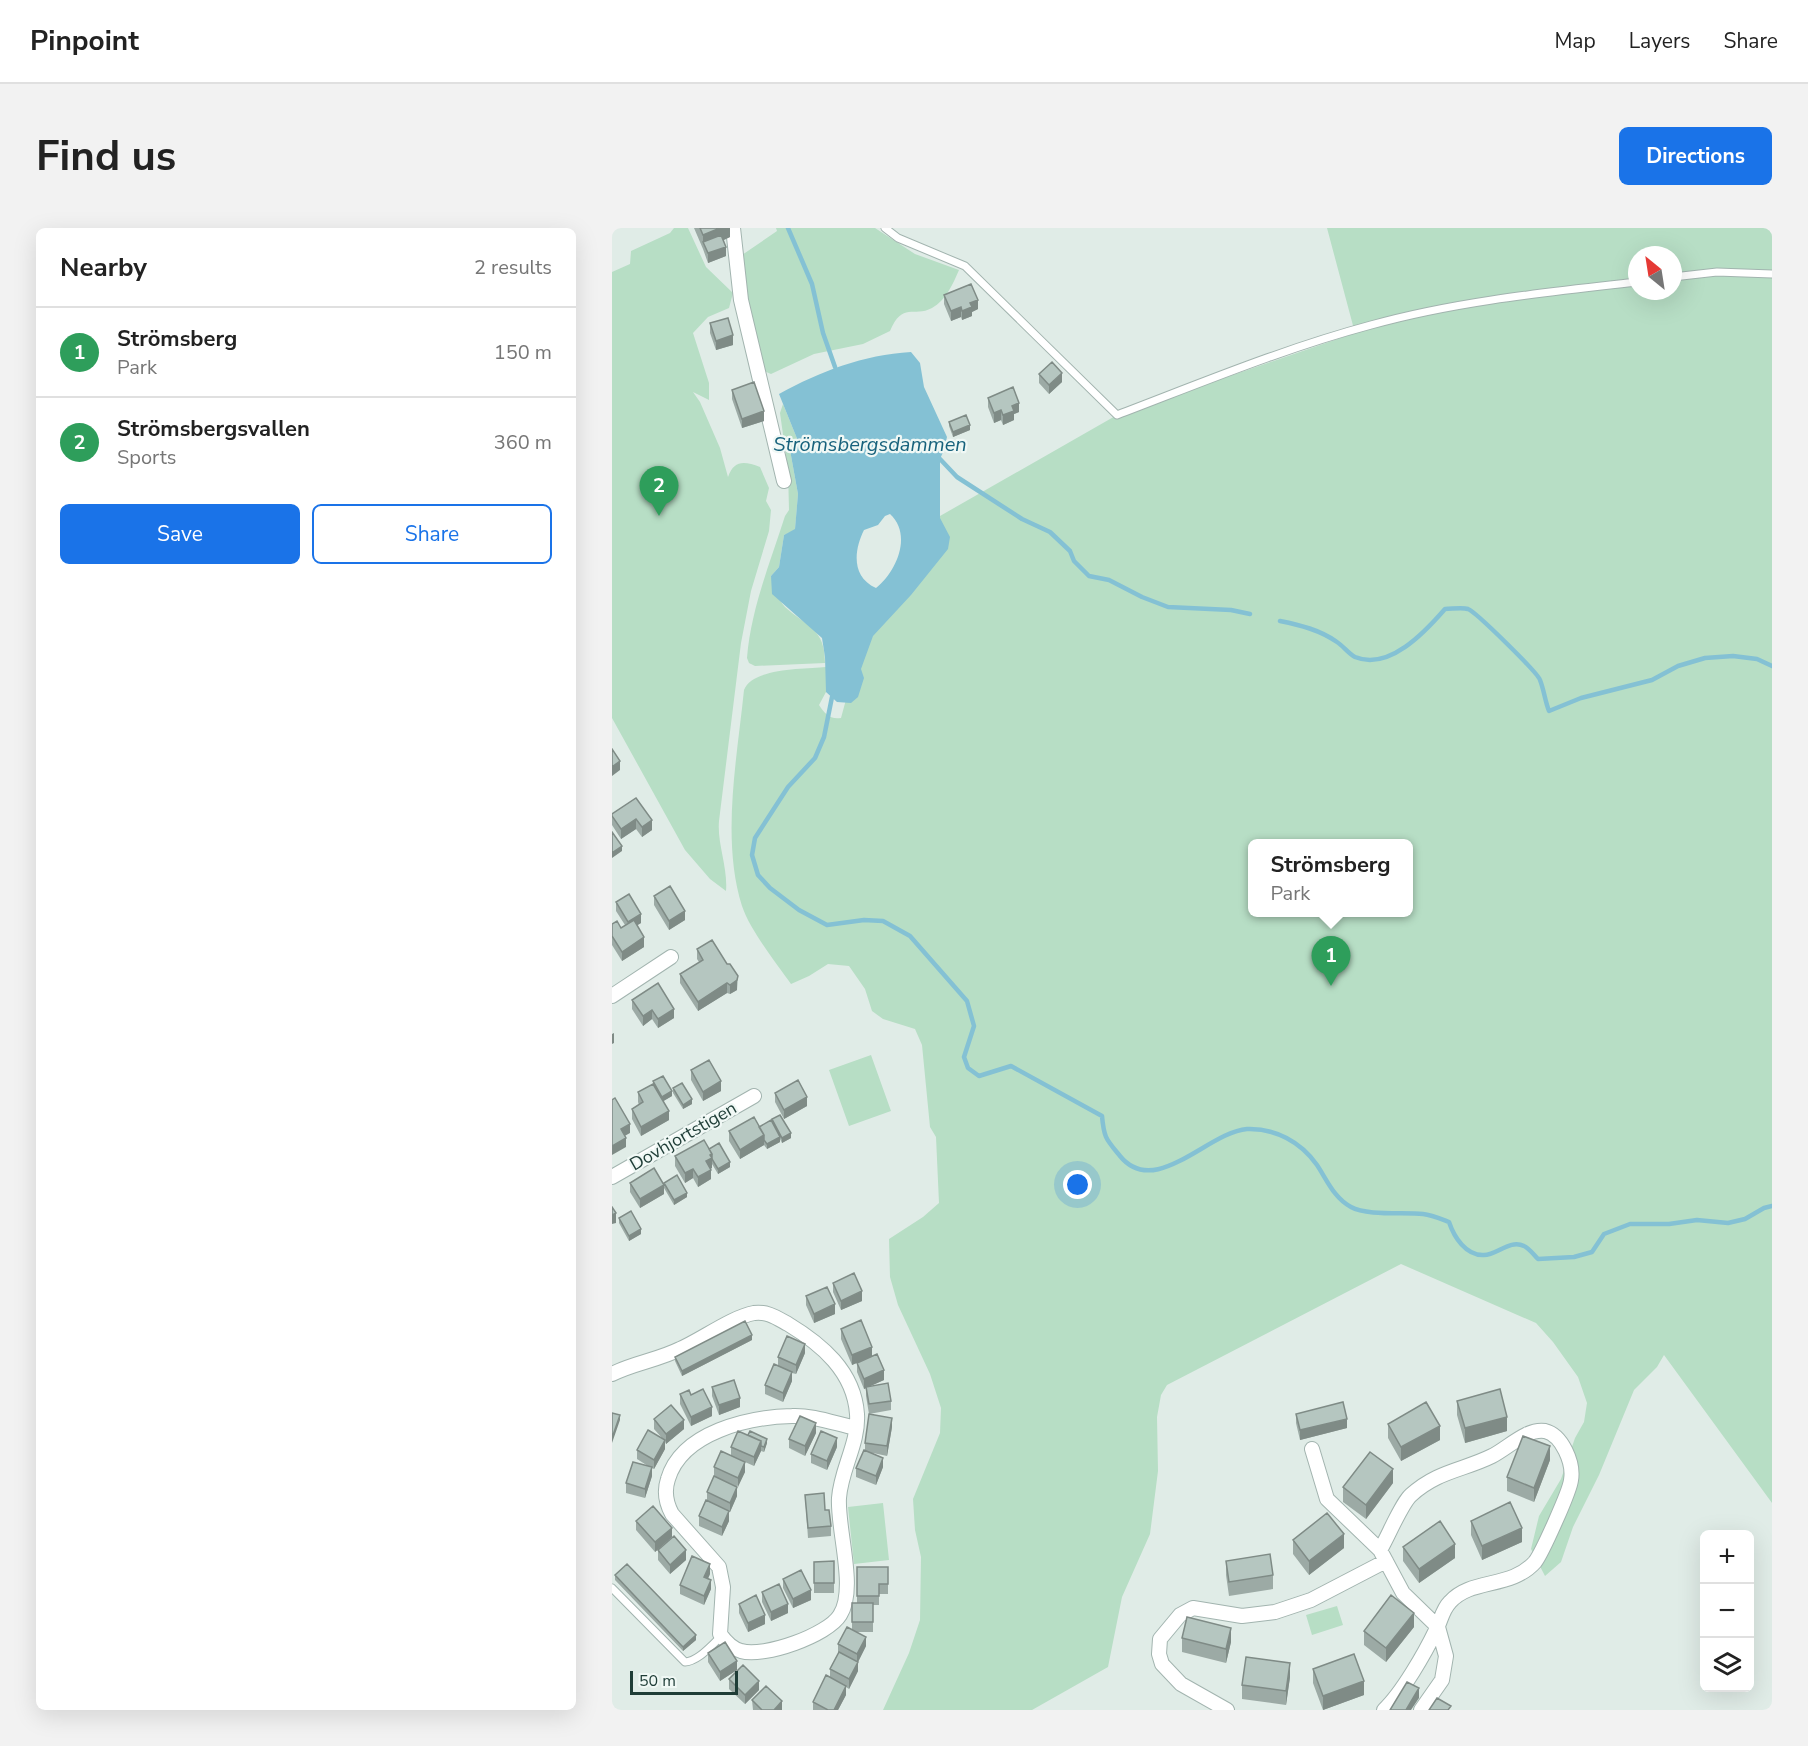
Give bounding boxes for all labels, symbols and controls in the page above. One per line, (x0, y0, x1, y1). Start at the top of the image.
text: Pinpoint (30, 22, 139, 60)
text: Map (1554, 27, 1596, 55)
text: Layers (1629, 27, 1690, 55)
text: Share (1723, 27, 1778, 55)
button: Directions (1619, 127, 1772, 185)
text: Find us (36, 128, 176, 185)
north arrow (1628, 246, 1682, 300)
text: Nearby (60, 250, 147, 285)
text: 2 results (474, 254, 552, 281)
text: Strömsberg (117, 324, 237, 354)
text: 1 (74, 339, 86, 366)
text: 150 m (494, 339, 552, 366)
text: Park (117, 354, 157, 381)
text: Strömsbergsvallen (117, 414, 310, 444)
text: 2 (74, 429, 86, 456)
text: 360 m (494, 429, 552, 456)
water label: Strömsbergsdammen (773, 431, 967, 458)
text: Sports (117, 444, 176, 471)
pin: 2 (640, 466, 678, 516)
button: Save (60, 504, 300, 564)
button: Share (312, 504, 552, 564)
popup (1248, 839, 1413, 917)
text: Strömsberg (1270, 850, 1391, 880)
text: Park (1270, 880, 1310, 907)
pin: 1 (1312, 936, 1350, 986)
street label: Dovhjortstigen (625, 1096, 741, 1176)
your location (1063, 1170, 1092, 1199)
map controls (1700, 1530, 1754, 1692)
button: + (1700, 1530, 1754, 1584)
button: − (1700, 1584, 1754, 1638)
button: layers (1700, 1638, 1754, 1692)
scale bar (630, 1668, 738, 1696)
text: 50 m (639, 1670, 676, 1692)

